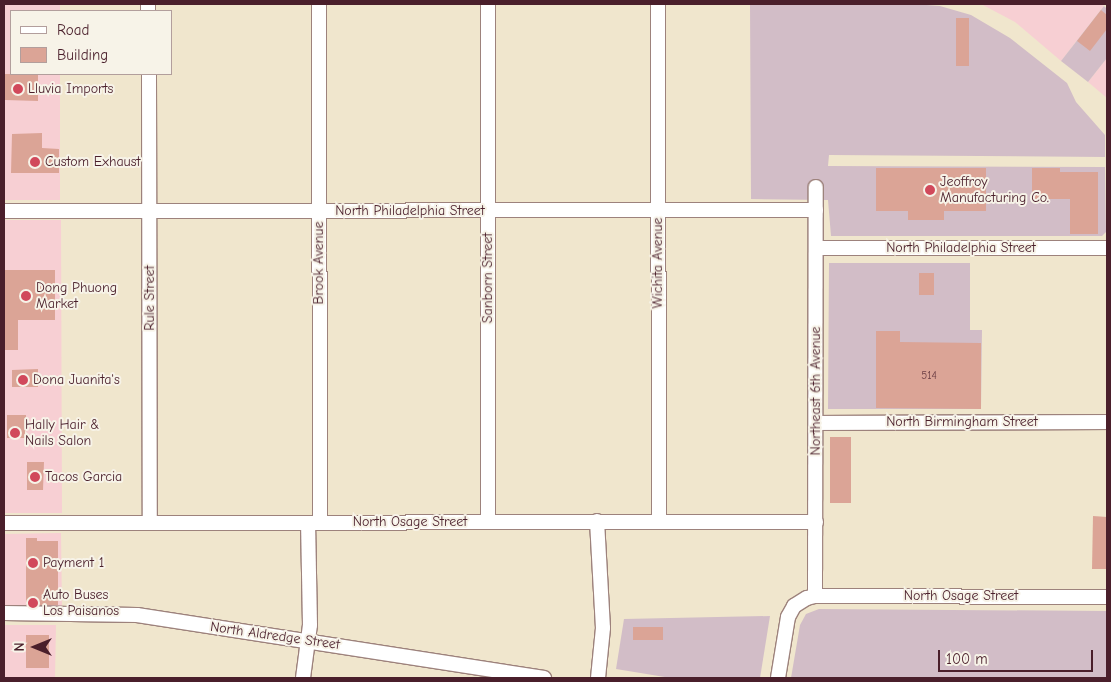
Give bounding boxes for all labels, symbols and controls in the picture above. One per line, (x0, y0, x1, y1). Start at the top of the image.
legend (10, 10, 172, 75)
text: Road (57, 21, 89, 39)
text: Building (57, 46, 108, 64)
place label: Lluvia Imports (28, 81, 113, 97)
marker: Lluvia Imports (12, 83, 24, 95)
place label: Custom Exhaust (45, 154, 141, 170)
marker: Custom Exhaust (29, 156, 41, 168)
place label: Jeoffroy Manufacturing Co. (940, 174, 1049, 206)
marker: Jeoffroy Manufacturing Co. (924, 184, 936, 196)
street label: North Philadelphia Street (335, 203, 485, 219)
street label: Wichita Avenue (650, 218, 666, 308)
street label: Brook Avenue (311, 222, 327, 304)
street label: Sanborn Street (480, 233, 496, 323)
street label: North Philadelphia Street (886, 240, 1036, 256)
street label: Rule Street (142, 265, 158, 331)
place label: Dong Phuong Market (36, 280, 117, 312)
marker: Dong Phuong Market (20, 290, 32, 302)
street label: Northeast 6th Avenue (808, 327, 824, 455)
house number: 514 (921, 369, 937, 383)
place label: Dona Juanita's (33, 372, 120, 388)
marker: Dona Juanita's (17, 374, 29, 386)
street label: North Birmingham Street (886, 414, 1038, 430)
place label: Hally Hair & Nails Salon (25, 417, 99, 450)
marker: Hally Hair & Nails Salon (9, 427, 21, 439)
place label: Tacos Garcia (45, 469, 122, 485)
marker: Tacos Garcia (29, 471, 41, 483)
street label: North Osage Street (353, 514, 467, 530)
place label: Payment 1 (43, 555, 104, 571)
marker: Payment 1 (27, 557, 39, 569)
place label: Auto Buses Los Paisanos (43, 587, 119, 620)
street label: North Osage Street (904, 588, 1018, 604)
marker: Auto Buses Los Paisanos (27, 597, 39, 609)
street label: North Aldredge Street (209, 619, 341, 653)
north arrow (10, 622, 60, 672)
scale bar (941, 640, 1096, 672)
text: N (11, 642, 28, 652)
text: 100 m (946, 650, 988, 668)

